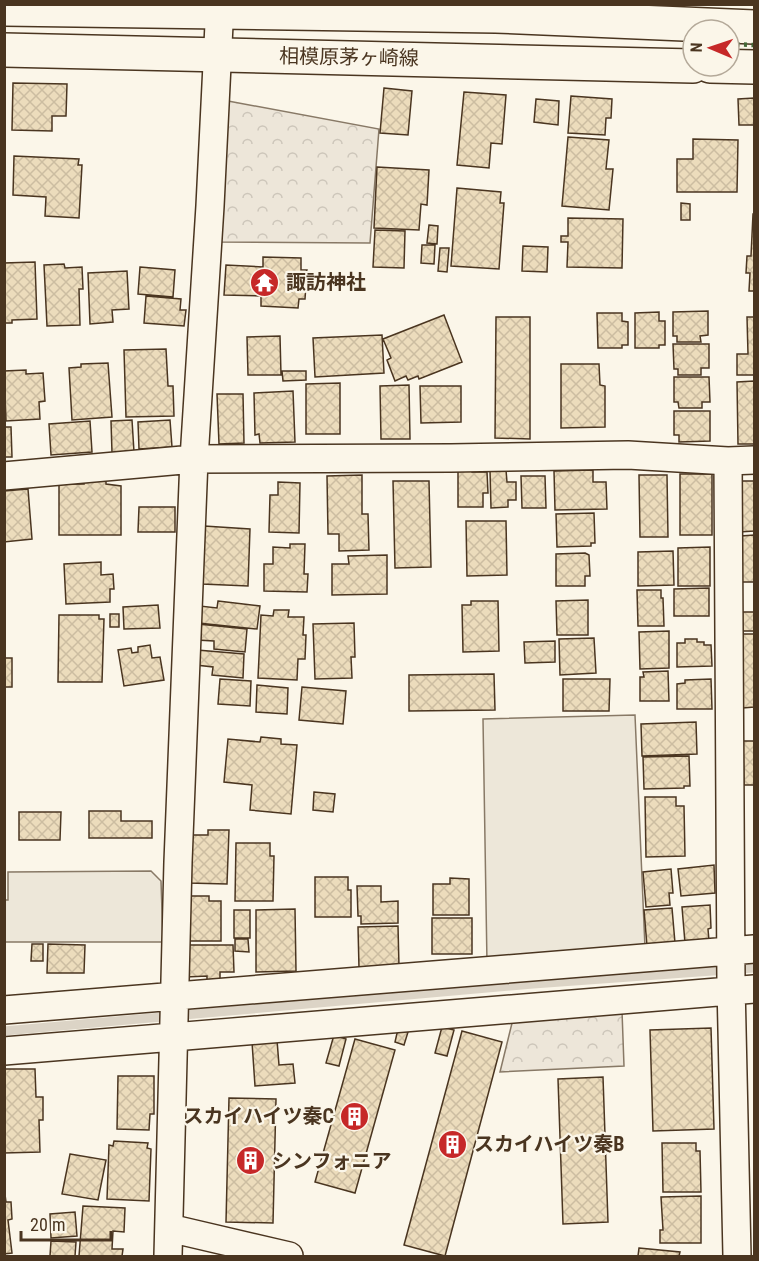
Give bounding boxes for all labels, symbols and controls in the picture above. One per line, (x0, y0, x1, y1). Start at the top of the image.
north arrow (681, 18, 741, 78)
text: N (687, 42, 706, 53)
street label: 相模原茅ヶ崎線 (279, 44, 419, 70)
temple icon: 諏訪神社 (249, 266, 281, 298)
place label: 諏訪神社 (286, 270, 366, 294)
building icon: スカイハイツ秦C (339, 1100, 371, 1132)
place label: スカイハイツ秦C (183, 1104, 334, 1128)
building icon: スカイハイツ秦B (437, 1128, 469, 1160)
place label: スカイハイツ秦B (474, 1132, 624, 1156)
building icon: シンフォニア (235, 1145, 267, 1177)
place label: シンフォニア (272, 1149, 391, 1173)
scale bar (21, 1204, 111, 1242)
text: 20 m (30, 1214, 65, 1235)

